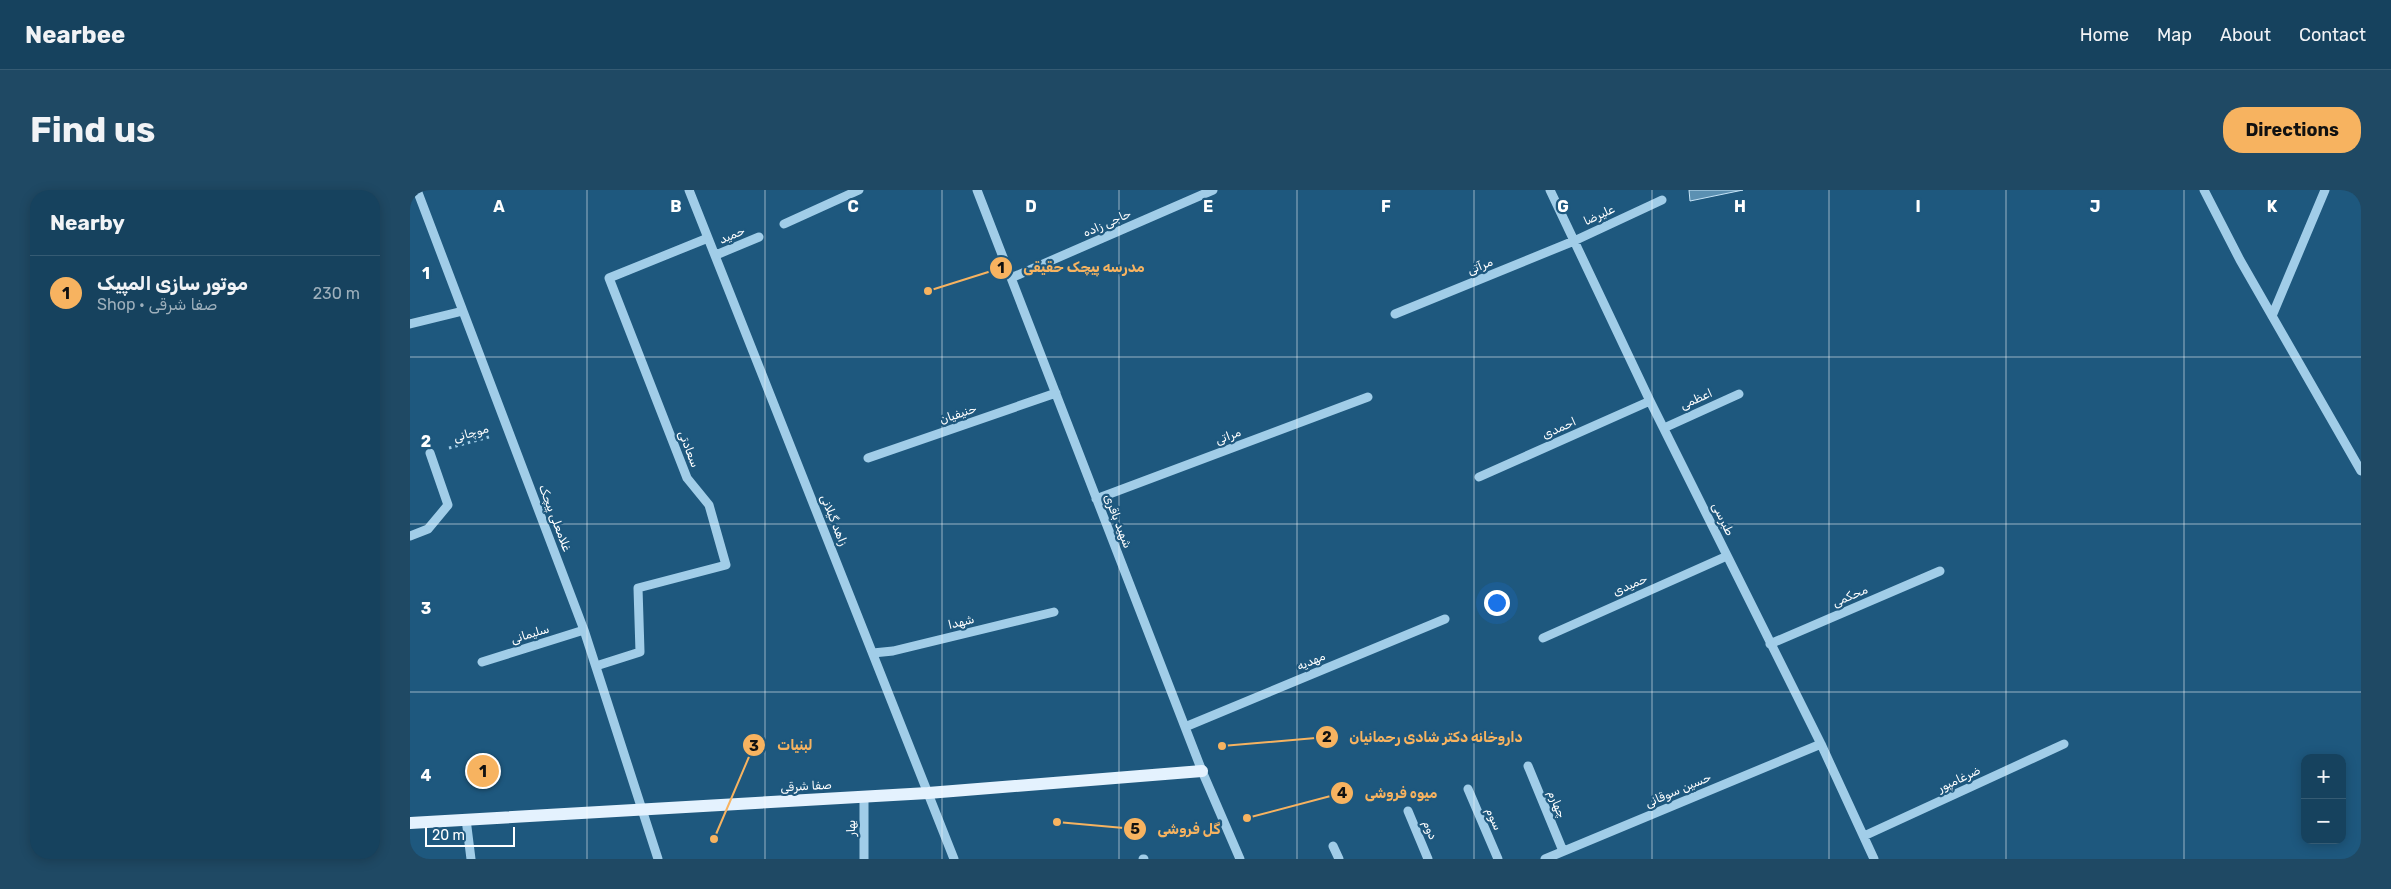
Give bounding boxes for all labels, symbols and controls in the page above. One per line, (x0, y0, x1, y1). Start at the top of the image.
text: Nearbee (25, 21, 125, 49)
text: Home (2080, 24, 2129, 46)
text: Map (2157, 24, 2192, 46)
text: About (2220, 24, 2271, 46)
text: Contact (2299, 24, 2366, 46)
button: Directions (2223, 107, 2361, 153)
text: Find us (30, 109, 155, 151)
text: A (493, 197, 505, 216)
text: B (670, 197, 682, 216)
text: C (847, 197, 859, 216)
text: D (1025, 197, 1037, 216)
text: E (1203, 197, 1213, 216)
text: F (1381, 197, 1391, 216)
text: G (1557, 197, 1569, 216)
text: H (1734, 197, 1746, 216)
text: I (1915, 197, 1921, 216)
text: J (2090, 197, 2100, 216)
text: K (2267, 197, 2278, 216)
street label: علیرضا (1581, 202, 1618, 229)
street label: حاجی زاده (1081, 206, 1134, 241)
text: Nearby (50, 210, 125, 235)
street label: حمید (717, 223, 747, 247)
callout: مدرسه پیچک حقیقی (989, 253, 1155, 282)
street label: مرآتی (1465, 254, 1495, 278)
text: 1 (997, 259, 1005, 277)
text: مدرسه پیچک حقیقی (1023, 259, 1145, 277)
text: 1 (422, 264, 430, 283)
text: موتور سازی المپیک (97, 272, 248, 295)
text: 1 (62, 284, 70, 303)
text: 230 m (313, 284, 360, 303)
text: Shop · صفا شرقی (97, 295, 217, 314)
street label: اعظمی (1678, 386, 1715, 413)
street label: حنیفیان (938, 401, 978, 427)
street label: احمدی (1540, 414, 1578, 442)
street label: موچانی (452, 421, 491, 446)
street label: مراتی (1213, 425, 1243, 448)
street label: سعادتی (675, 429, 702, 470)
text: 2 (421, 432, 431, 451)
street label: غلامعلی پیچک (535, 483, 574, 554)
street label: زاهد گیلانی (816, 492, 851, 548)
street label: شهید باقری (1100, 492, 1135, 550)
street label: طبرسی (1708, 500, 1737, 538)
street label: حمیدی (1611, 571, 1649, 599)
street label: محکمی (1830, 582, 1870, 611)
your location (1484, 590, 1510, 616)
text: 3 (421, 599, 431, 618)
street label: شهدا (946, 612, 976, 632)
street label: سلیمانی (509, 622, 551, 647)
street label: مهدیه (1295, 649, 1327, 673)
callout: داروخانه دکتر شادی رحمانیان (1314, 722, 1533, 751)
text: 2 (1322, 728, 1332, 746)
text: داروخانه دکتر شادی رحمانیان (1349, 729, 1523, 746)
callout: لبنیات (742, 731, 822, 760)
text: 3 (749, 737, 759, 755)
text: لبنیات (777, 737, 813, 754)
pin: 1 (467, 752, 499, 790)
map controls (2301, 754, 2346, 844)
button: + (2301, 754, 2346, 799)
street label: ضرغامپور (1935, 763, 1983, 796)
text: 4 (421, 766, 432, 785)
street label: حسین سوقانی (1643, 770, 1713, 811)
street label: صفا شرقی (780, 778, 832, 795)
callout: میوه فروشی (1330, 778, 1448, 807)
text: 4 (1337, 784, 1347, 802)
text: میوه فروشی (1365, 785, 1437, 802)
street label: چهارم (1543, 788, 1569, 821)
button: − (2301, 799, 2346, 844)
street label: سوم (1481, 806, 1505, 833)
callout: گل فروشی (1123, 814, 1230, 843)
street label: دوم (1418, 818, 1440, 843)
street label: بهار (844, 820, 859, 837)
text: 5 (1130, 820, 1140, 838)
text: گل فروشی (1158, 821, 1220, 838)
scale bar (425, 824, 515, 847)
text: 20 m (432, 827, 465, 844)

